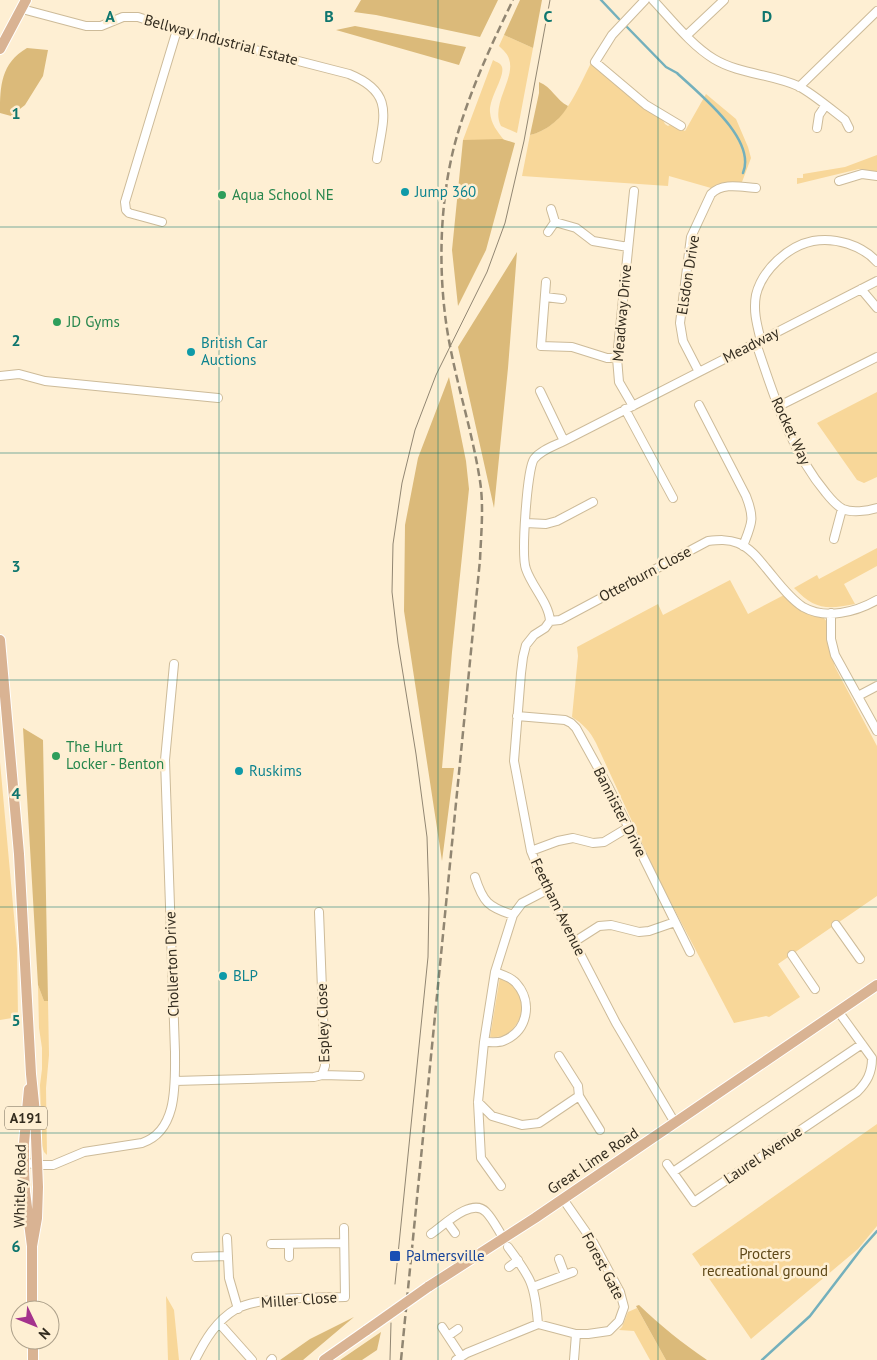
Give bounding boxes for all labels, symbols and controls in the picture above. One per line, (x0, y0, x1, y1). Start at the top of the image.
text: A (105, 6, 115, 26)
text: B (324, 6, 334, 26)
text: C (544, 6, 553, 26)
text: D (762, 6, 772, 26)
street label: Bellway Industrial Estate (142, 10, 300, 69)
text: 1 (11, 103, 21, 123)
place label: Jump 360 (414, 182, 476, 201)
place label: Aqua School NE (232, 185, 334, 204)
marker: Jump 360 (399, 186, 411, 198)
marker: Aqua School NE (216, 189, 228, 201)
street label: Elsdon Drive (672, 234, 703, 316)
street label: Meadway Drive (608, 264, 635, 362)
place label: JD Gyms (66, 312, 120, 331)
marker: JD Gyms (51, 316, 63, 328)
street label: Meadway (720, 322, 782, 367)
text: 2 (11, 330, 21, 350)
place label: British Car Auctions (201, 333, 267, 369)
marker: British Car Auctions (185, 346, 197, 358)
street label: Rocket Way (767, 394, 815, 468)
street label: Otterburn Close (596, 541, 694, 606)
text: 3 (11, 556, 21, 576)
place label: The Hurt Locker - Benton (66, 737, 164, 773)
marker: The Hurt Locker - Benton (50, 750, 62, 762)
place label: Ruskims (249, 761, 302, 780)
street label: Bannister Drive (590, 764, 651, 860)
marker: Ruskims (233, 765, 245, 777)
text: 4 (11, 783, 21, 803)
street label: Feetham Avenue (527, 855, 590, 959)
street label: Chollerton Drive (160, 911, 183, 1017)
place label: BLP (233, 966, 258, 985)
marker: BLP (217, 970, 229, 982)
street label: Espley Close (312, 983, 333, 1063)
text: 5 (11, 1010, 21, 1030)
road number: A191 (5, 1106, 47, 1130)
street label: Laurel Avenue (720, 1121, 806, 1188)
street label: Great Lime Road (544, 1123, 642, 1198)
street label: Whitley Road (9, 1144, 30, 1228)
street label: Forest Gate (578, 1229, 629, 1302)
text: 6 (11, 1236, 21, 1256)
park label: Procters recreational ground (702, 1244, 828, 1280)
place label: Palmersville (406, 1246, 485, 1265)
marker: Palmersville (388, 1249, 402, 1263)
street label: Miller Close (260, 1287, 338, 1312)
north arrow (10, 1300, 60, 1350)
text: N (35, 1324, 54, 1343)

